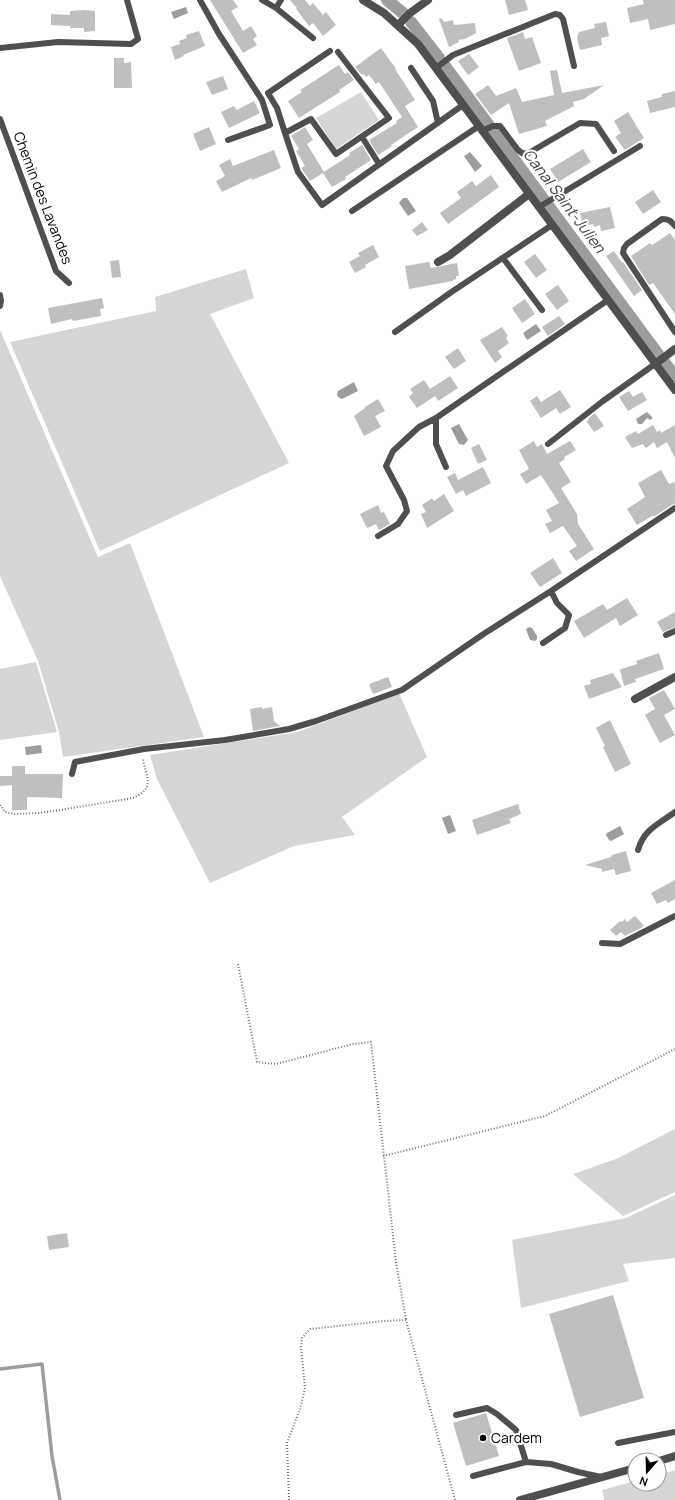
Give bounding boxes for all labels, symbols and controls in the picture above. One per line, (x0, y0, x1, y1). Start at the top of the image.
street label: Chemin des Lavandes (9, 129, 77, 267)
water label: Canal Saint-Julien (518, 144, 611, 258)
place label: Cardem (491, 1428, 542, 1447)
marker: Cardem (478, 1433, 488, 1443)
north arrow (627, 1452, 667, 1492)
text: N (637, 1473, 650, 1490)

